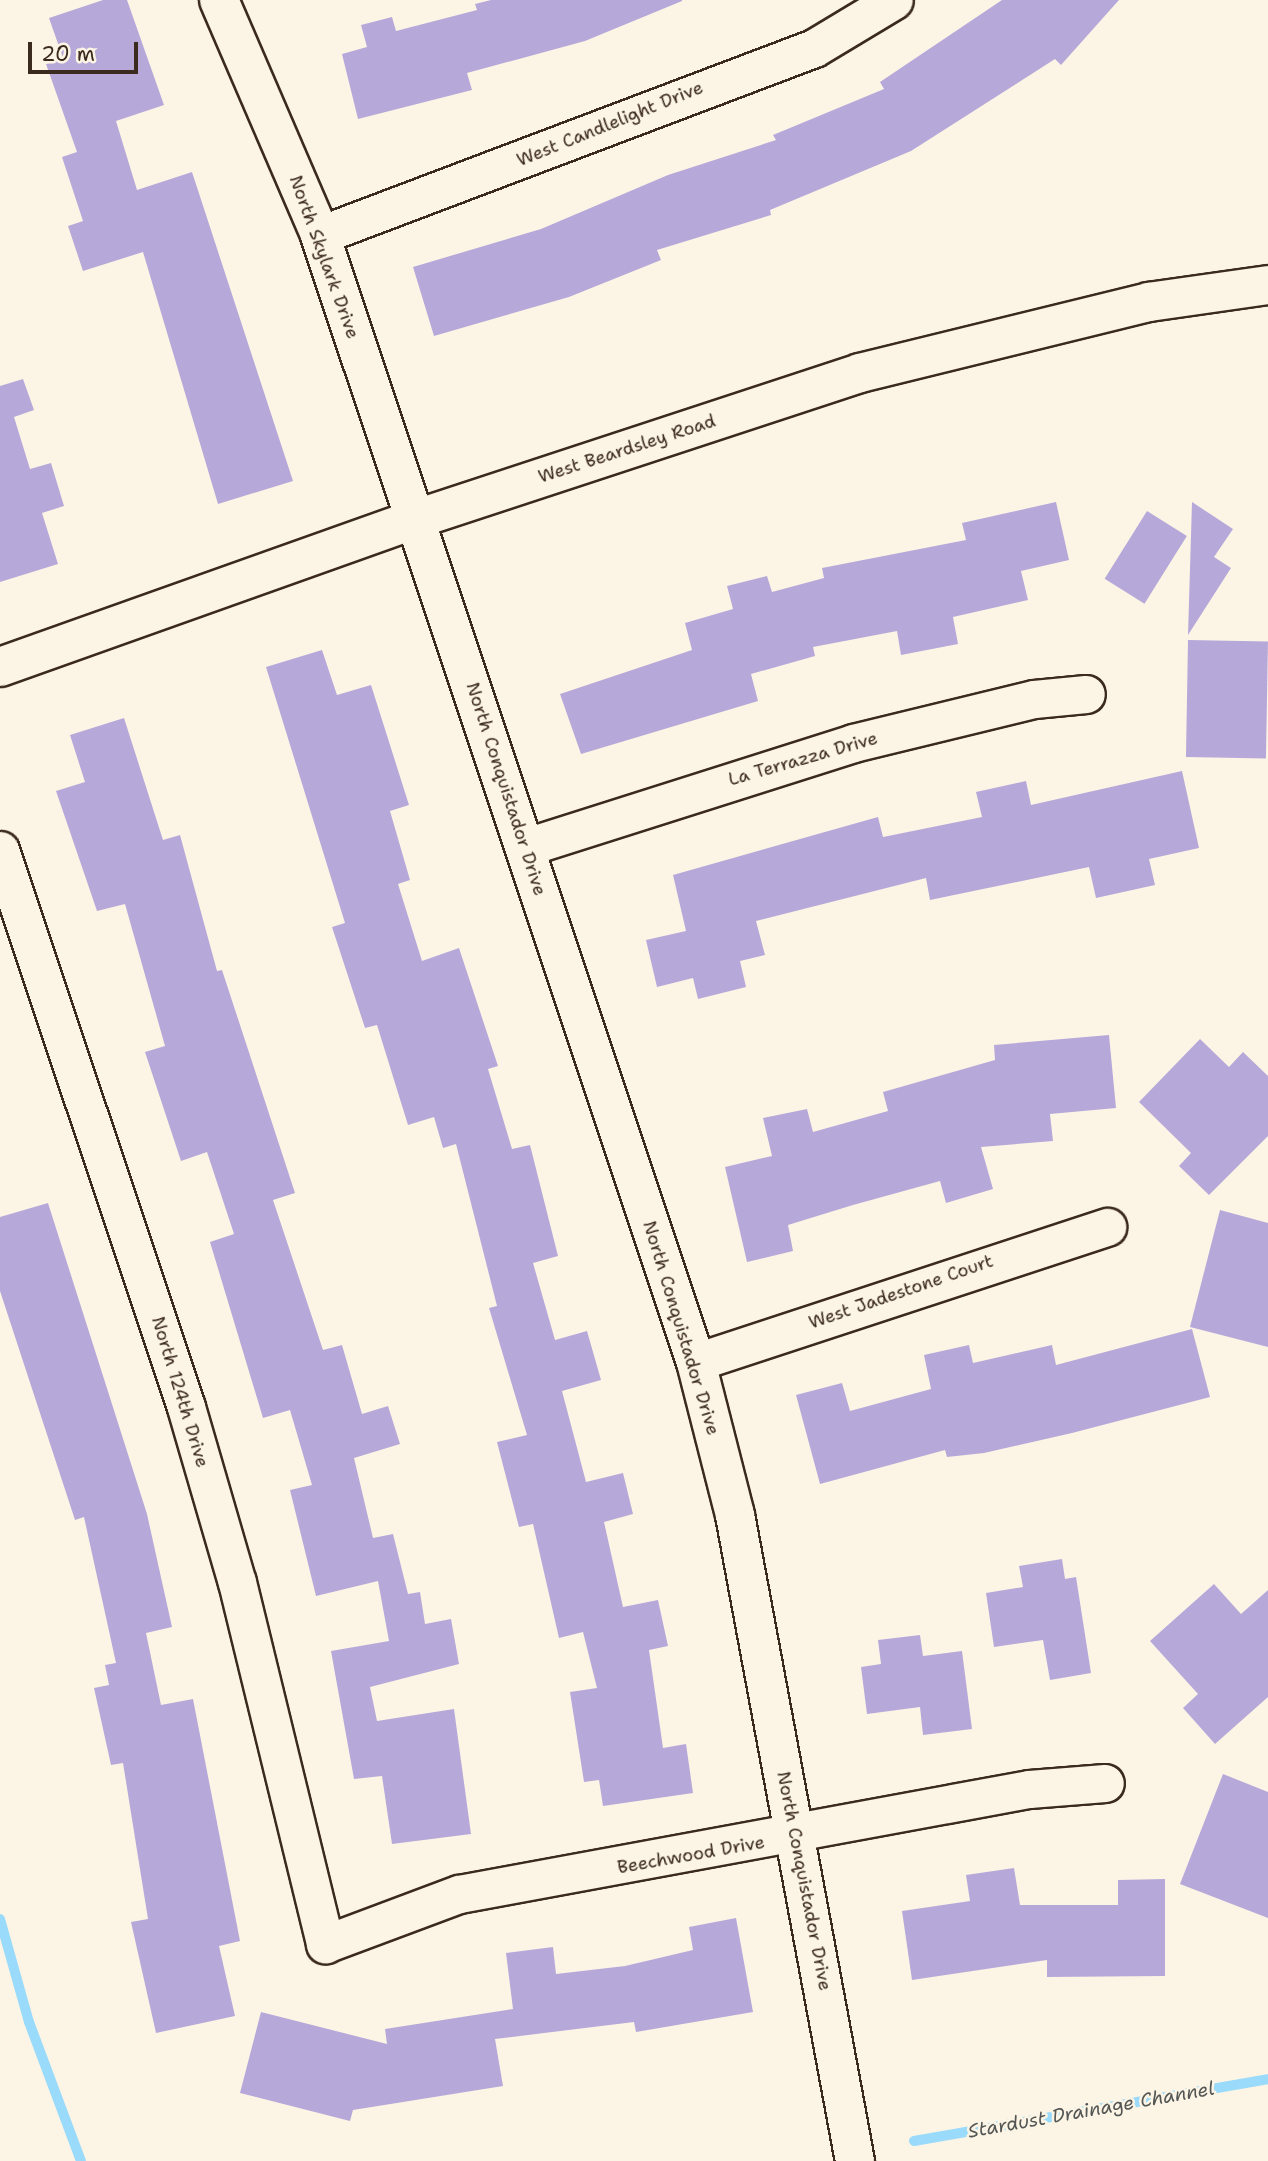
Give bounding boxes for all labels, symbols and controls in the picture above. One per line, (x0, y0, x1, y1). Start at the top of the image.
scale bar (32, 28, 142, 72)
text: 20 m (41, 40, 95, 68)
street label: West Candlelight Drive (514, 77, 706, 171)
street label: North Skylark Drive (284, 172, 364, 342)
street label: West Beardsley Road (536, 410, 718, 488)
street label: North Conquistador Drive (461, 680, 551, 898)
street label: La Terrazza Drive (726, 727, 880, 791)
street label: North Conquistador Drive (638, 1218, 724, 1438)
street label: West Jadestone Court (806, 1250, 996, 1334)
street label: North 124th Drive (147, 1314, 213, 1470)
street label: North Conquistador Drive (772, 1770, 836, 1992)
street label: Beechwood Drive (616, 1831, 766, 1879)
water label: Stardust Drainage Channel (966, 2077, 1216, 2143)

